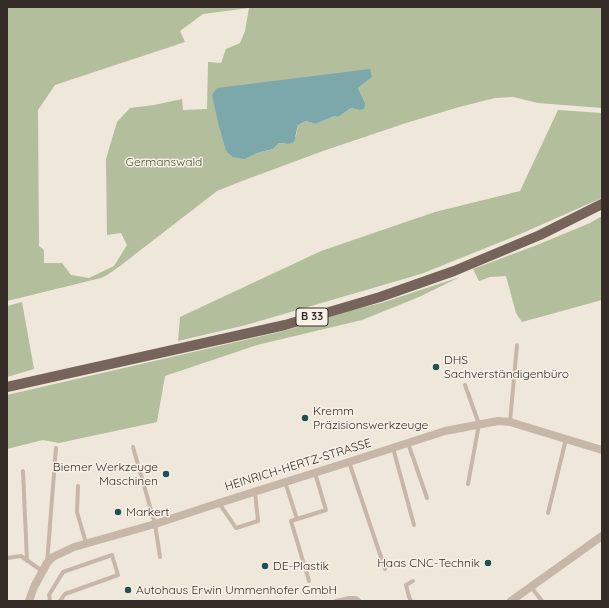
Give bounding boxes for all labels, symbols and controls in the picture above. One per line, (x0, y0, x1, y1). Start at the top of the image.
park label: Germanswald (126, 155, 202, 169)
road number: B 33 (296, 308, 328, 326)
place label: DHS Sachverständigenbüro (444, 353, 569, 381)
marker: DHS Sachverständigenbüro (431, 362, 441, 372)
place label: Kremm Präzisionswerkzeuge (313, 404, 428, 432)
marker: Kremm Präzisionswerkzeuge (300, 413, 310, 423)
street label: HEINRICH-HERTZ-STRASSE (223, 436, 373, 494)
place label: Biemer Werkzeuge Maschinen (53, 460, 158, 488)
marker: Biemer Werkzeuge Maschinen (161, 469, 171, 479)
place label: Markert (126, 505, 169, 519)
marker: Markert (113, 507, 123, 517)
place label: Haas CNC-Technik (377, 556, 480, 570)
marker: Haas CNC-Technik (483, 558, 493, 568)
place label: DE-Plastik (273, 559, 329, 573)
marker: DE-Plastik (260, 561, 270, 571)
place label: Autohaus Erwin Ummenhofer GmbH (136, 583, 337, 597)
marker: Autohaus Erwin Ummenhofer GmbH (123, 585, 133, 595)

